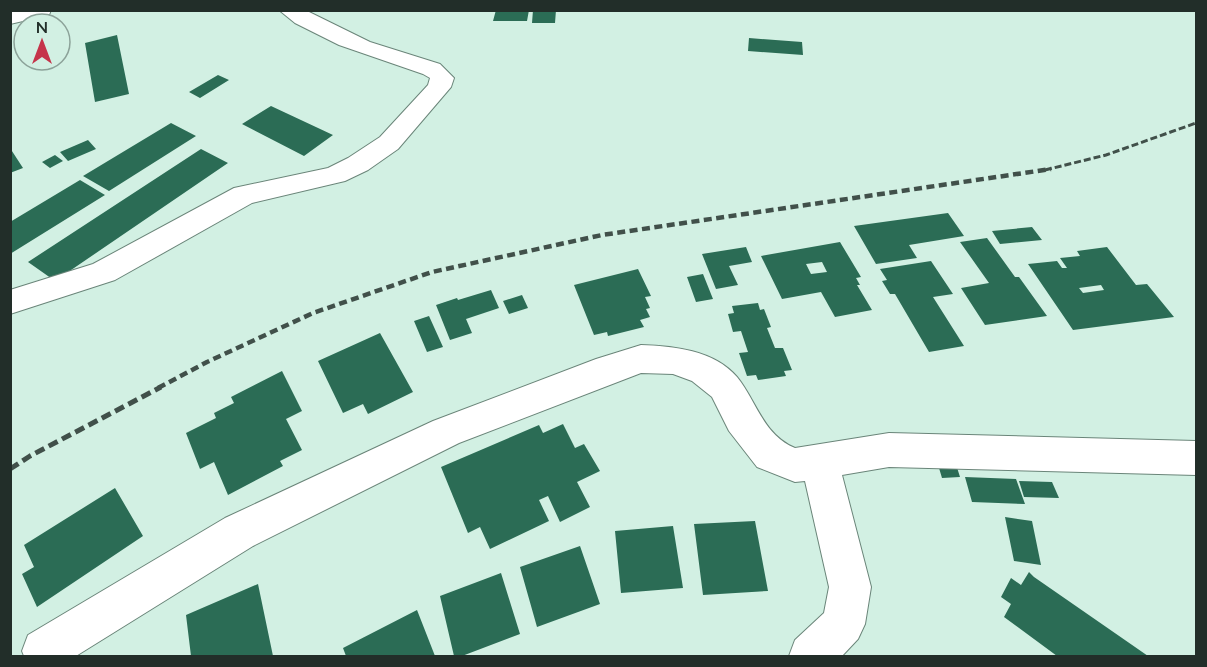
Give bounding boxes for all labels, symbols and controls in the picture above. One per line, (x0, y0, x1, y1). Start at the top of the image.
north arrow (12, 12, 72, 72)
text: N (36, 17, 48, 36)

